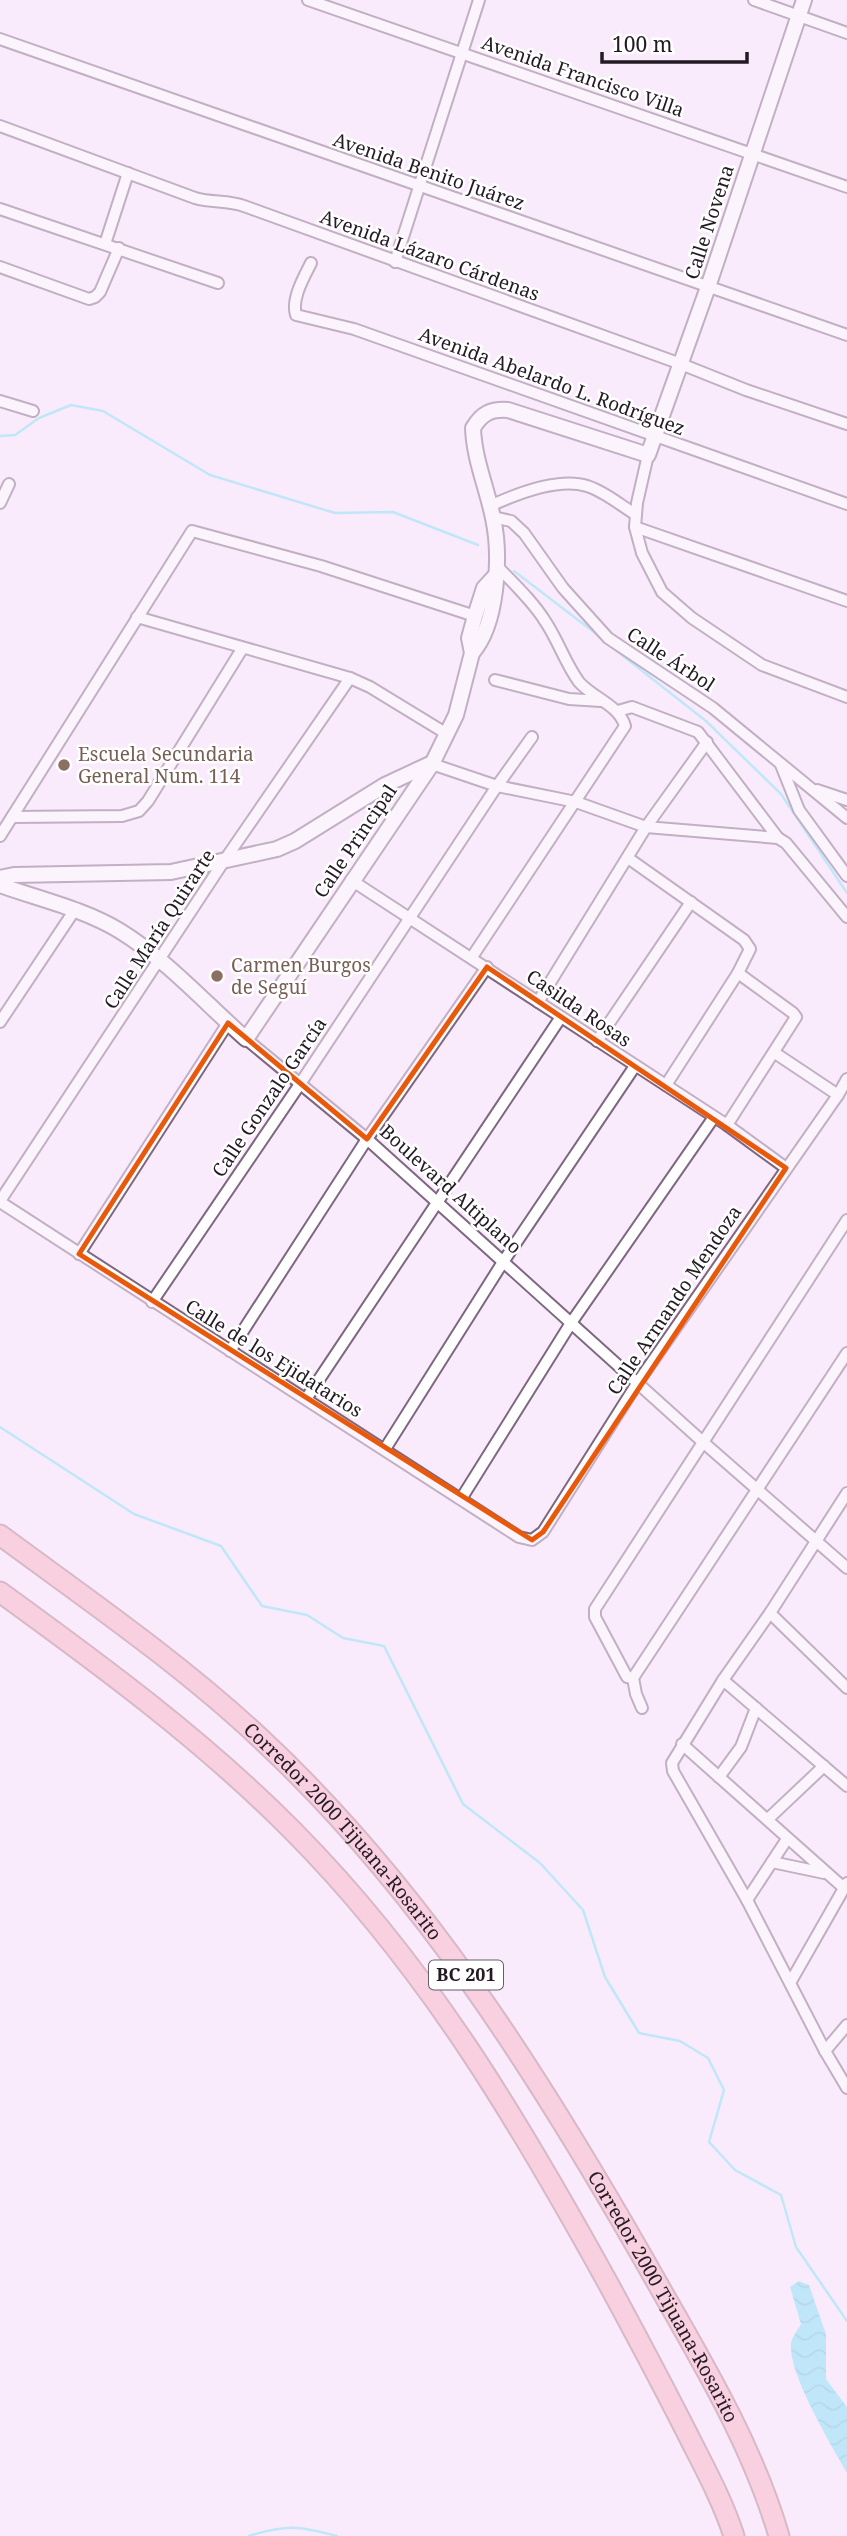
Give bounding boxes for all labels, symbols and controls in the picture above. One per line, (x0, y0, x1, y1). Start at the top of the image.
scale bar (602, 21, 747, 65)
street label: Avenida Francisco Villa (478, 29, 688, 123)
text: 100 m (612, 30, 673, 58)
street label: Avenida Benito Juárez (330, 126, 528, 216)
street label: Calle Novena (678, 161, 740, 283)
street label: Avenida Lázaro Cárdenas (317, 203, 543, 307)
street label: Avenida Abelardo L. Rodríguez (415, 321, 689, 441)
street label: Calle Árbol (622, 621, 720, 697)
place label: Escuela Secundaria General Num. 114 (78, 741, 254, 789)
marker: Escuela Secundaria General Num. 114 (56, 757, 72, 773)
street label: Calle Principal (307, 779, 403, 903)
street label: Calle María Quirarte (98, 844, 220, 1014)
place label: Carmen Burgos de Seguí (231, 952, 371, 1000)
street label: Casilda Rosas (521, 963, 637, 1053)
marker: Carmen Burgos de Seguí (209, 968, 225, 984)
street label: Calle Gonzalo García (206, 1012, 332, 1182)
street label: Boulevard Altiplano (375, 1118, 527, 1260)
street label: Calle Armando Mendoza (601, 1200, 747, 1400)
street label: Calle de los Ejidatarios (180, 1293, 368, 1423)
street label: Corredor 2000 Tijuana-Rosarito (238, 1716, 448, 1945)
road number: BC 201 (429, 1961, 503, 1990)
street label: Corredor 2000 Tijuana-Rosarito (582, 2166, 745, 2427)

